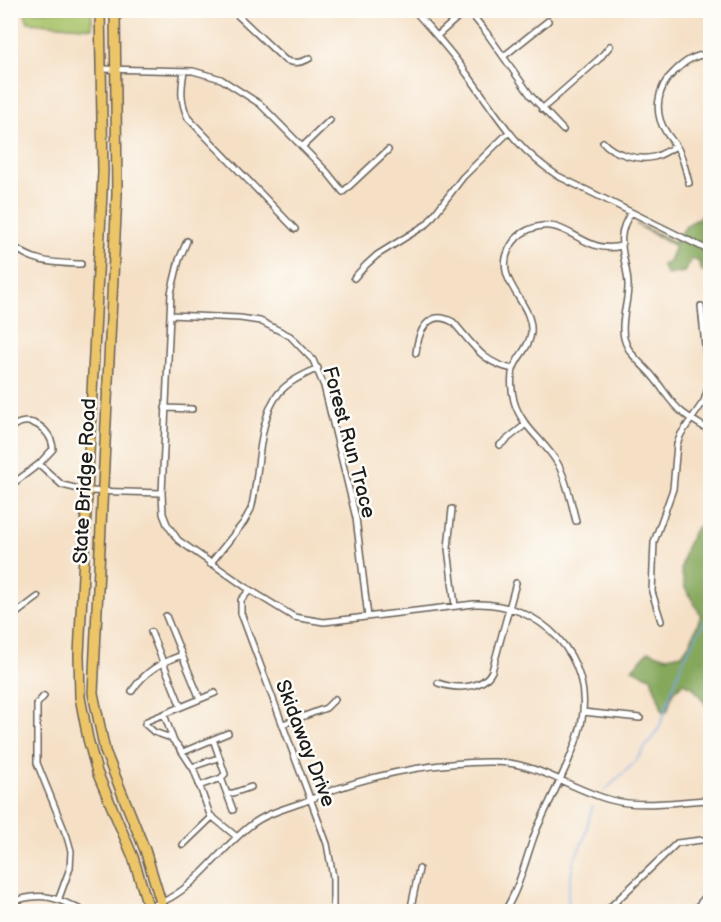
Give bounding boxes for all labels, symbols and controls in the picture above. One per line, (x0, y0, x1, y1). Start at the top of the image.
street label: Forest Run Trace (317, 364, 381, 521)
street label: State Bridge Road (69, 398, 101, 565)
street label: Skidaway Drive (270, 676, 340, 810)

